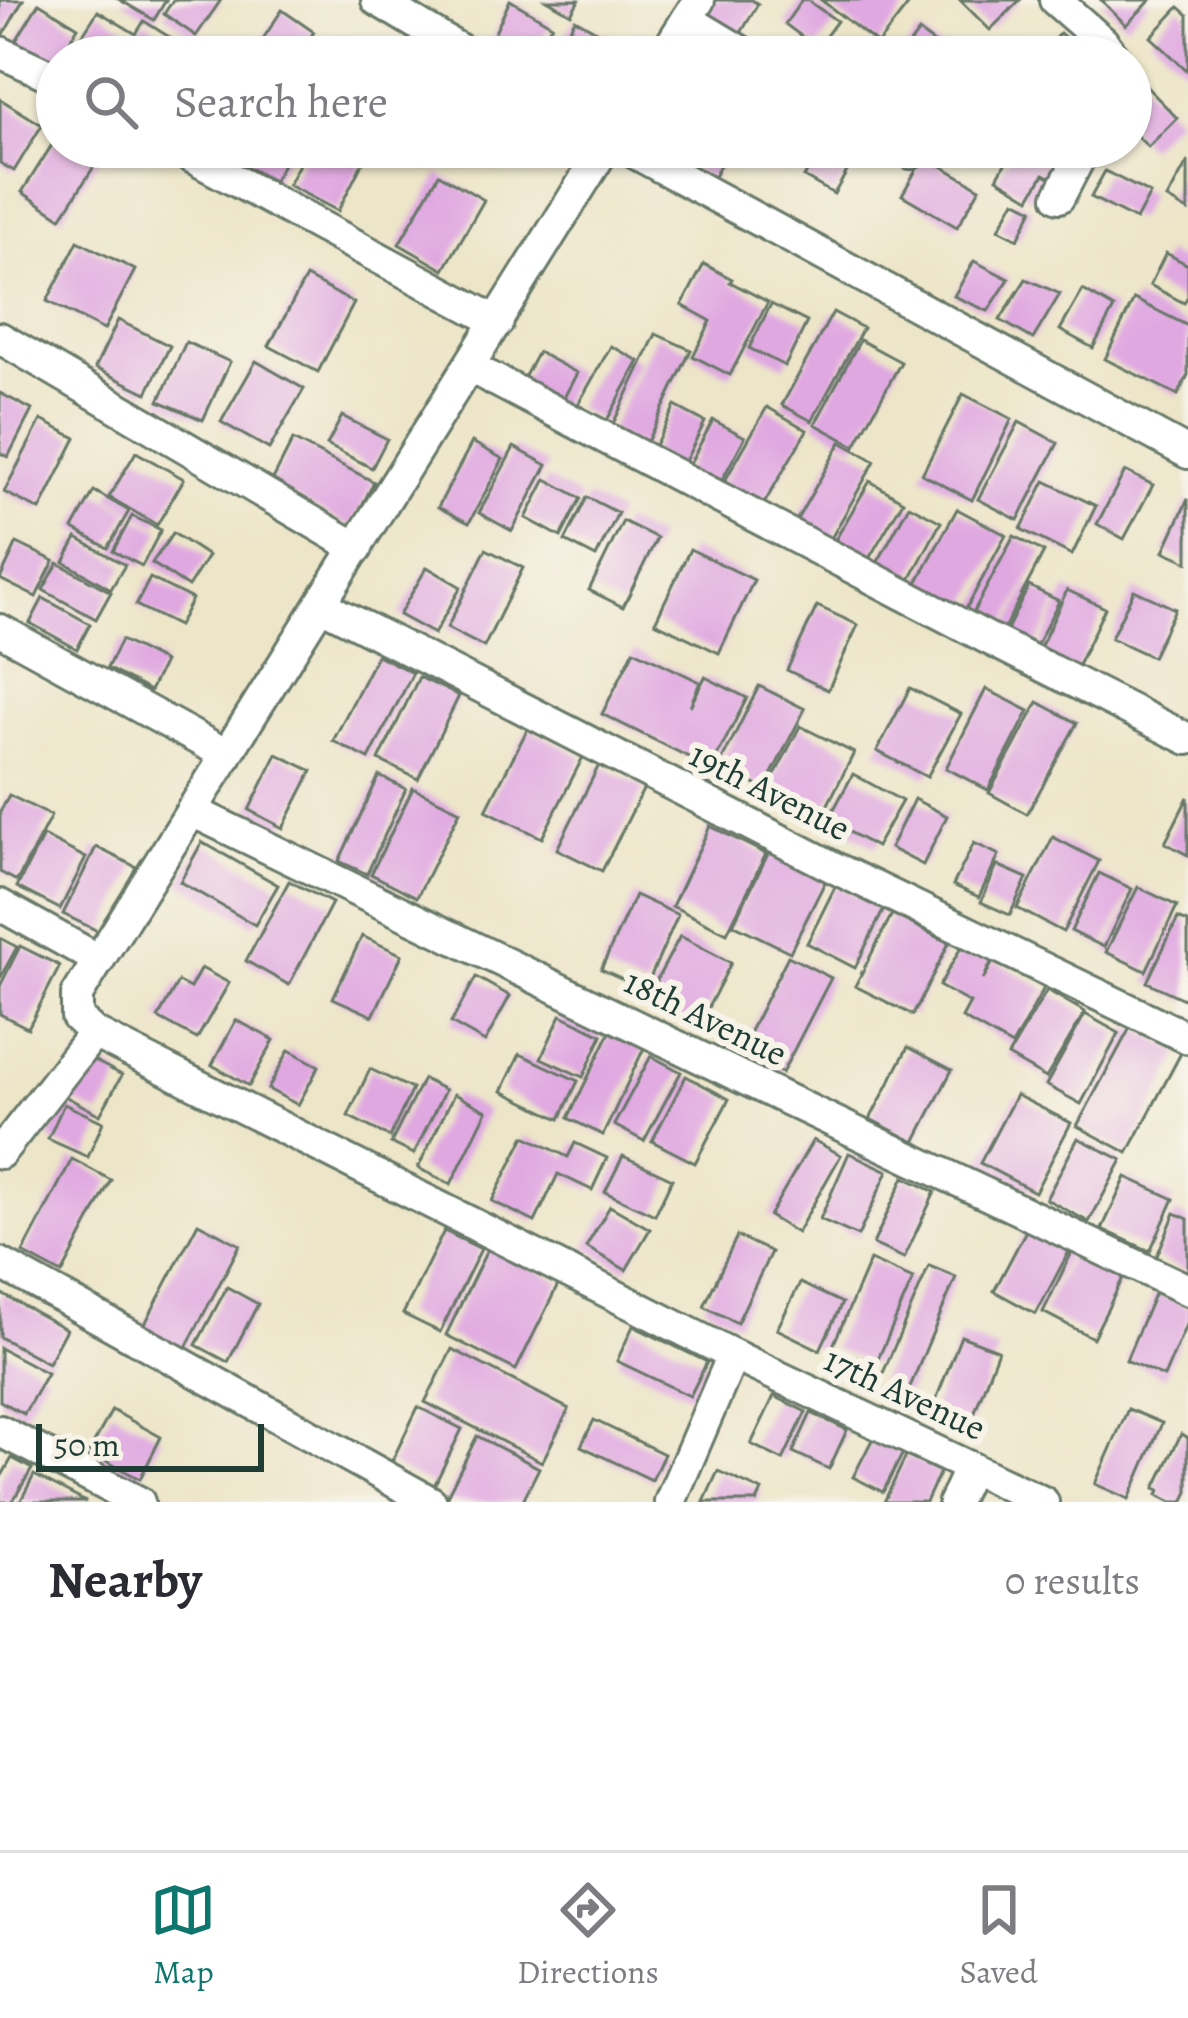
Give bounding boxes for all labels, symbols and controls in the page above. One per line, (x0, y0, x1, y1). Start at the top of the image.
search box (36, 36, 1152, 168)
icon: search (78, 69, 144, 135)
text: Search here (174, 71, 388, 133)
street label: 19th Avenue (681, 730, 859, 852)
street label: 18th Avenue (617, 957, 795, 1077)
street label: 17th Avenue (816, 1334, 994, 1452)
scale bar (36, 1418, 264, 1471)
text: 50 m (54, 1422, 120, 1467)
text: Nearby (48, 1545, 202, 1615)
text: 0 results (1005, 1554, 1140, 1607)
tab: Map (150, 1877, 216, 1994)
tab: Directions (517, 1877, 659, 1994)
tab: Saved (959, 1877, 1038, 1994)

